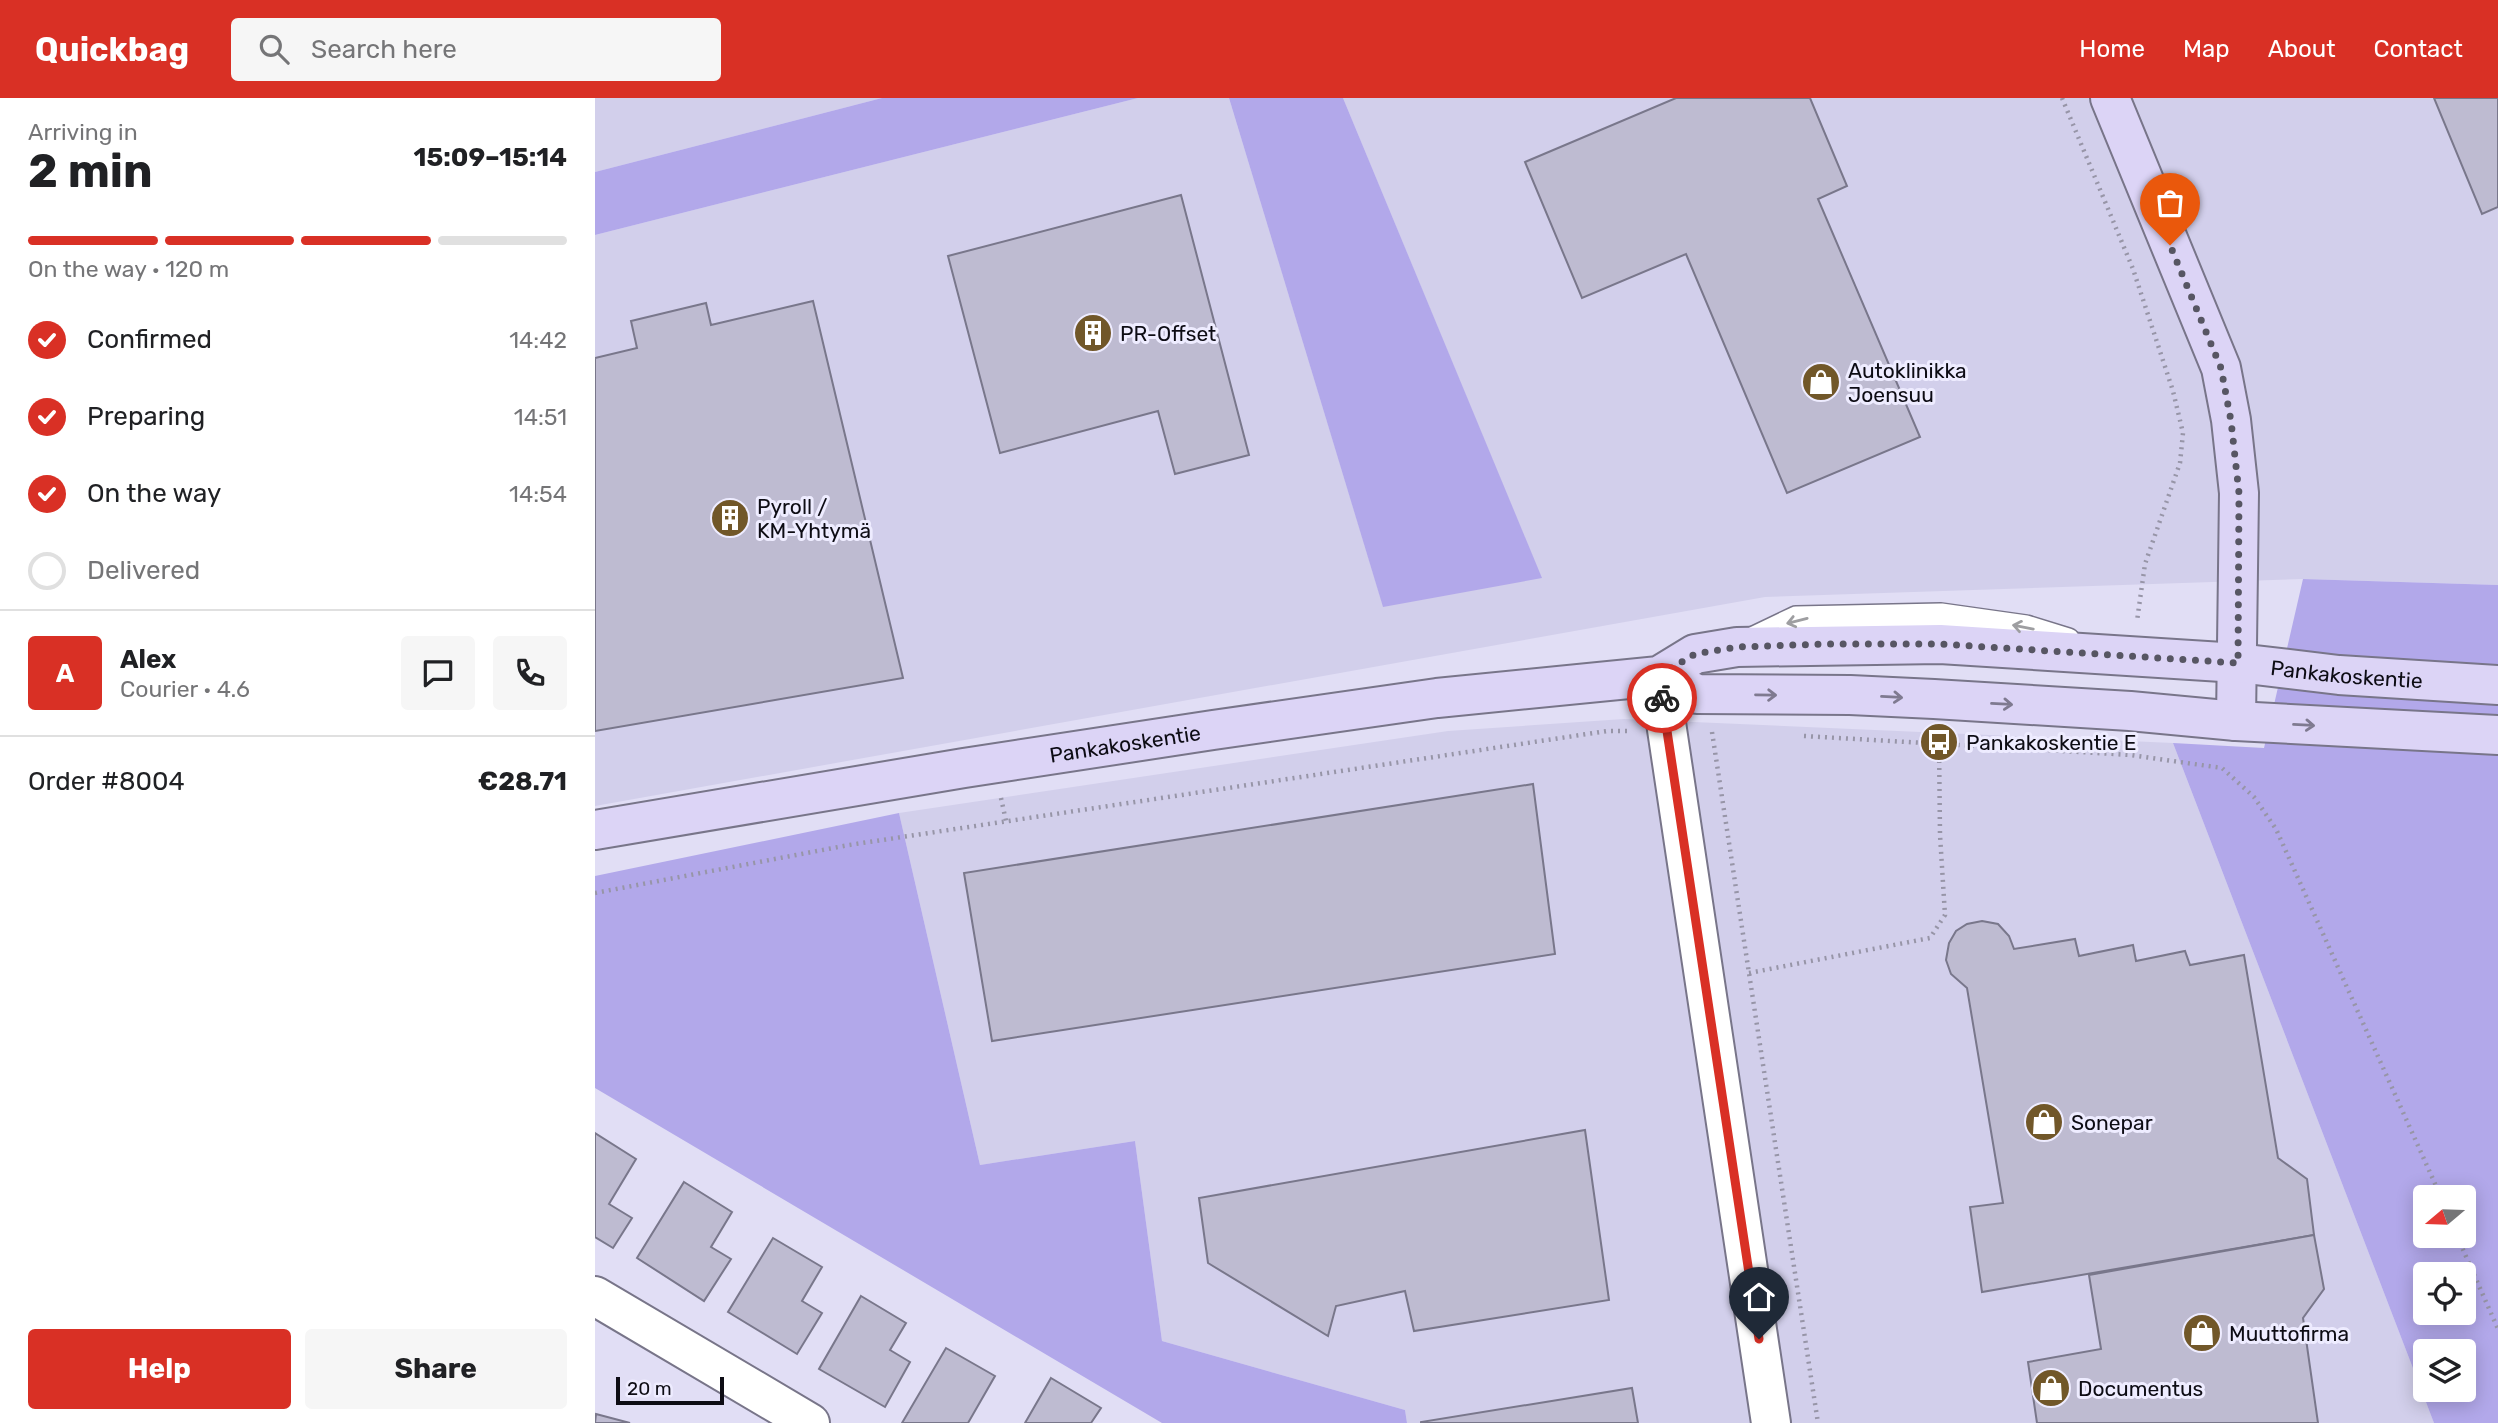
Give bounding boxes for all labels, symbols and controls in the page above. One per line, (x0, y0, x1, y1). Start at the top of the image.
search box (231, 18, 721, 81)
text: Quickbag (35, 30, 189, 69)
icon: search (255, 30, 293, 68)
text: Search here (311, 34, 457, 65)
text: Home (2079, 35, 2145, 63)
text: Map (2183, 35, 2230, 63)
text: About (2268, 35, 2336, 63)
text: Contact (2374, 35, 2463, 63)
text: Arriving in (28, 118, 138, 146)
text: 15:09–15:14 (413, 142, 567, 173)
text: 2 min (28, 144, 153, 199)
pin (2140, 173, 2200, 245)
icon: bag (2151, 184, 2189, 222)
text: On the way · 120 m (28, 255, 229, 283)
building icon: PR-Offset (1072, 312, 1114, 354)
icon: check (28, 321, 66, 359)
place label: PR-Offset (1120, 321, 1216, 346)
text: Confirmed (87, 324, 212, 355)
text: 14:42 (509, 326, 567, 354)
place label: Autoklinikka Joensuu (1848, 358, 1967, 407)
shop icon: Autoklinikka Joensuu (1800, 361, 1842, 403)
icon: check (28, 398, 66, 436)
text: Preparing (87, 401, 205, 432)
text: 14:51 (514, 403, 567, 431)
icon: check (28, 475, 66, 513)
text: On the way (87, 478, 221, 509)
text: 14:54 (509, 480, 567, 508)
place label: Pyroll / KM-Yhtymä (757, 494, 871, 543)
building icon: Pyroll / KM-Yhtymä (709, 497, 751, 539)
text: Delivered (87, 555, 200, 586)
one-way arrow (1786, 615, 1808, 628)
one-way arrow (2012, 620, 2035, 633)
button: chat (401, 636, 475, 710)
button: phone (493, 636, 567, 710)
text: Alex (120, 644, 176, 675)
street label: Pankakoskentie (2269, 654, 2423, 693)
text: A (56, 658, 74, 689)
courier (1627, 663, 1697, 733)
text: Courier · 4.6 (120, 675, 250, 703)
icon: bike (1643, 679, 1681, 717)
one-way arrow (1754, 688, 1777, 701)
one-way arrow (1880, 691, 1903, 704)
one-way arrow (1990, 697, 2013, 710)
one-way arrow (2292, 719, 2315, 732)
street label: Pankakoskentie (1048, 720, 1202, 767)
bus stop icon: Pankakoskentie E (1918, 721, 1960, 763)
place label: Pankakoskentie E (1966, 730, 2136, 755)
text: Order #8004 (28, 766, 185, 797)
text: €28.71 (478, 766, 567, 797)
shop icon: Sonepar (2023, 1101, 2065, 1143)
place label: Sonepar (2071, 1110, 2153, 1135)
north arrow (2413, 1185, 2476, 1248)
map controls (2413, 1185, 2476, 1402)
button: locate (2413, 1262, 2476, 1325)
pin (1729, 1267, 1789, 1339)
icon: home (1740, 1278, 1778, 1316)
shop icon: Muuttofirma (2181, 1312, 2223, 1354)
place label: Muuttofirma (2229, 1321, 2349, 1346)
button: Help (28, 1329, 291, 1409)
button: Share (305, 1329, 567, 1409)
button: layers (2413, 1339, 2476, 1402)
shop icon: Documentus (2030, 1367, 2072, 1409)
scale bar (616, 1374, 725, 1406)
place label: Documentus (2078, 1376, 2203, 1401)
text: 20 m (627, 1377, 672, 1400)

